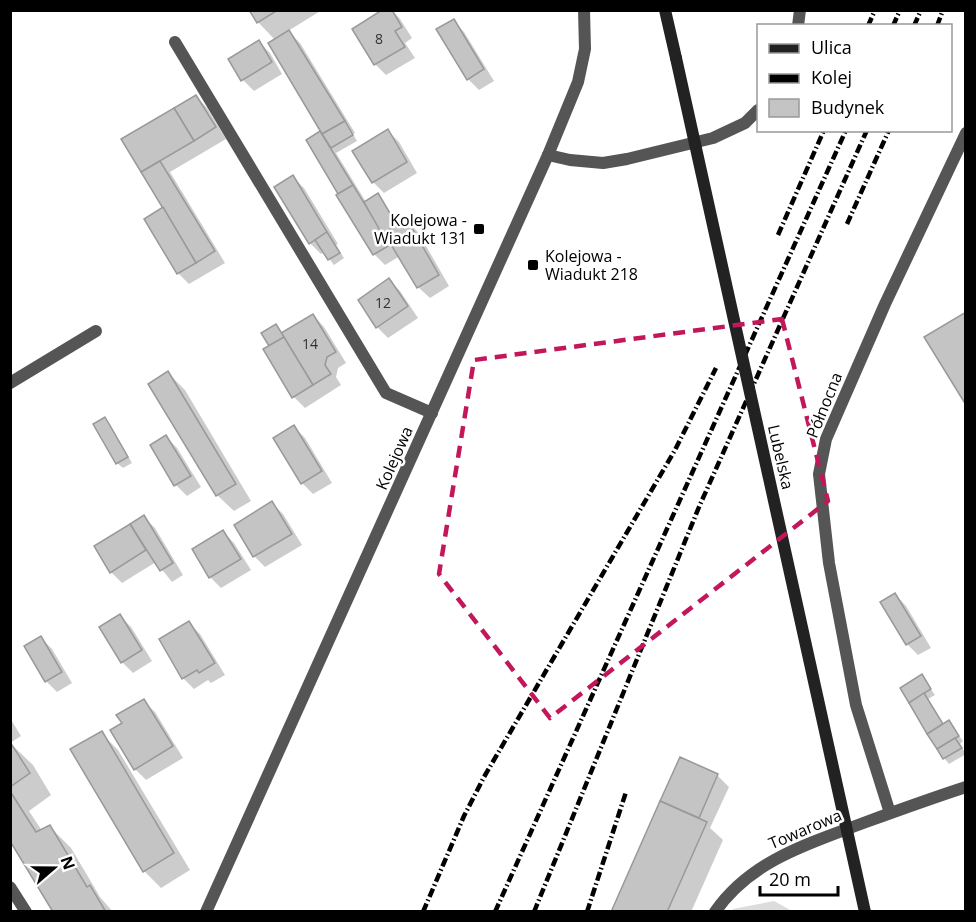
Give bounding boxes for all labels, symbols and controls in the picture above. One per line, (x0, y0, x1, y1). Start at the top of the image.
legend (757, 24, 952, 132)
house number: 8 (375, 29, 383, 48)
text: Ulica (811, 35, 852, 59)
text: Kolej (811, 65, 852, 89)
text: Budynek (811, 95, 885, 119)
place label: Kolejowa - Wiadukt 131 (374, 209, 467, 249)
marker: Kolejowa - Wiadukt 131 (472, 222, 486, 236)
place label: Kolejowa - Wiadukt 218 (545, 245, 638, 285)
marker: Kolejowa - Wiadukt 218 (526, 258, 540, 272)
house number: 12 (375, 293, 391, 312)
house number: 14 (302, 334, 318, 353)
street label: Północna (801, 369, 847, 441)
street label: Lubelska (763, 422, 799, 492)
street label: Kolejowa (370, 423, 418, 493)
street label: Towarowa (765, 804, 845, 854)
north arrow (24, 838, 84, 898)
text: N (56, 853, 81, 873)
scale bar (760, 859, 838, 897)
text: 20 m (769, 867, 811, 891)

